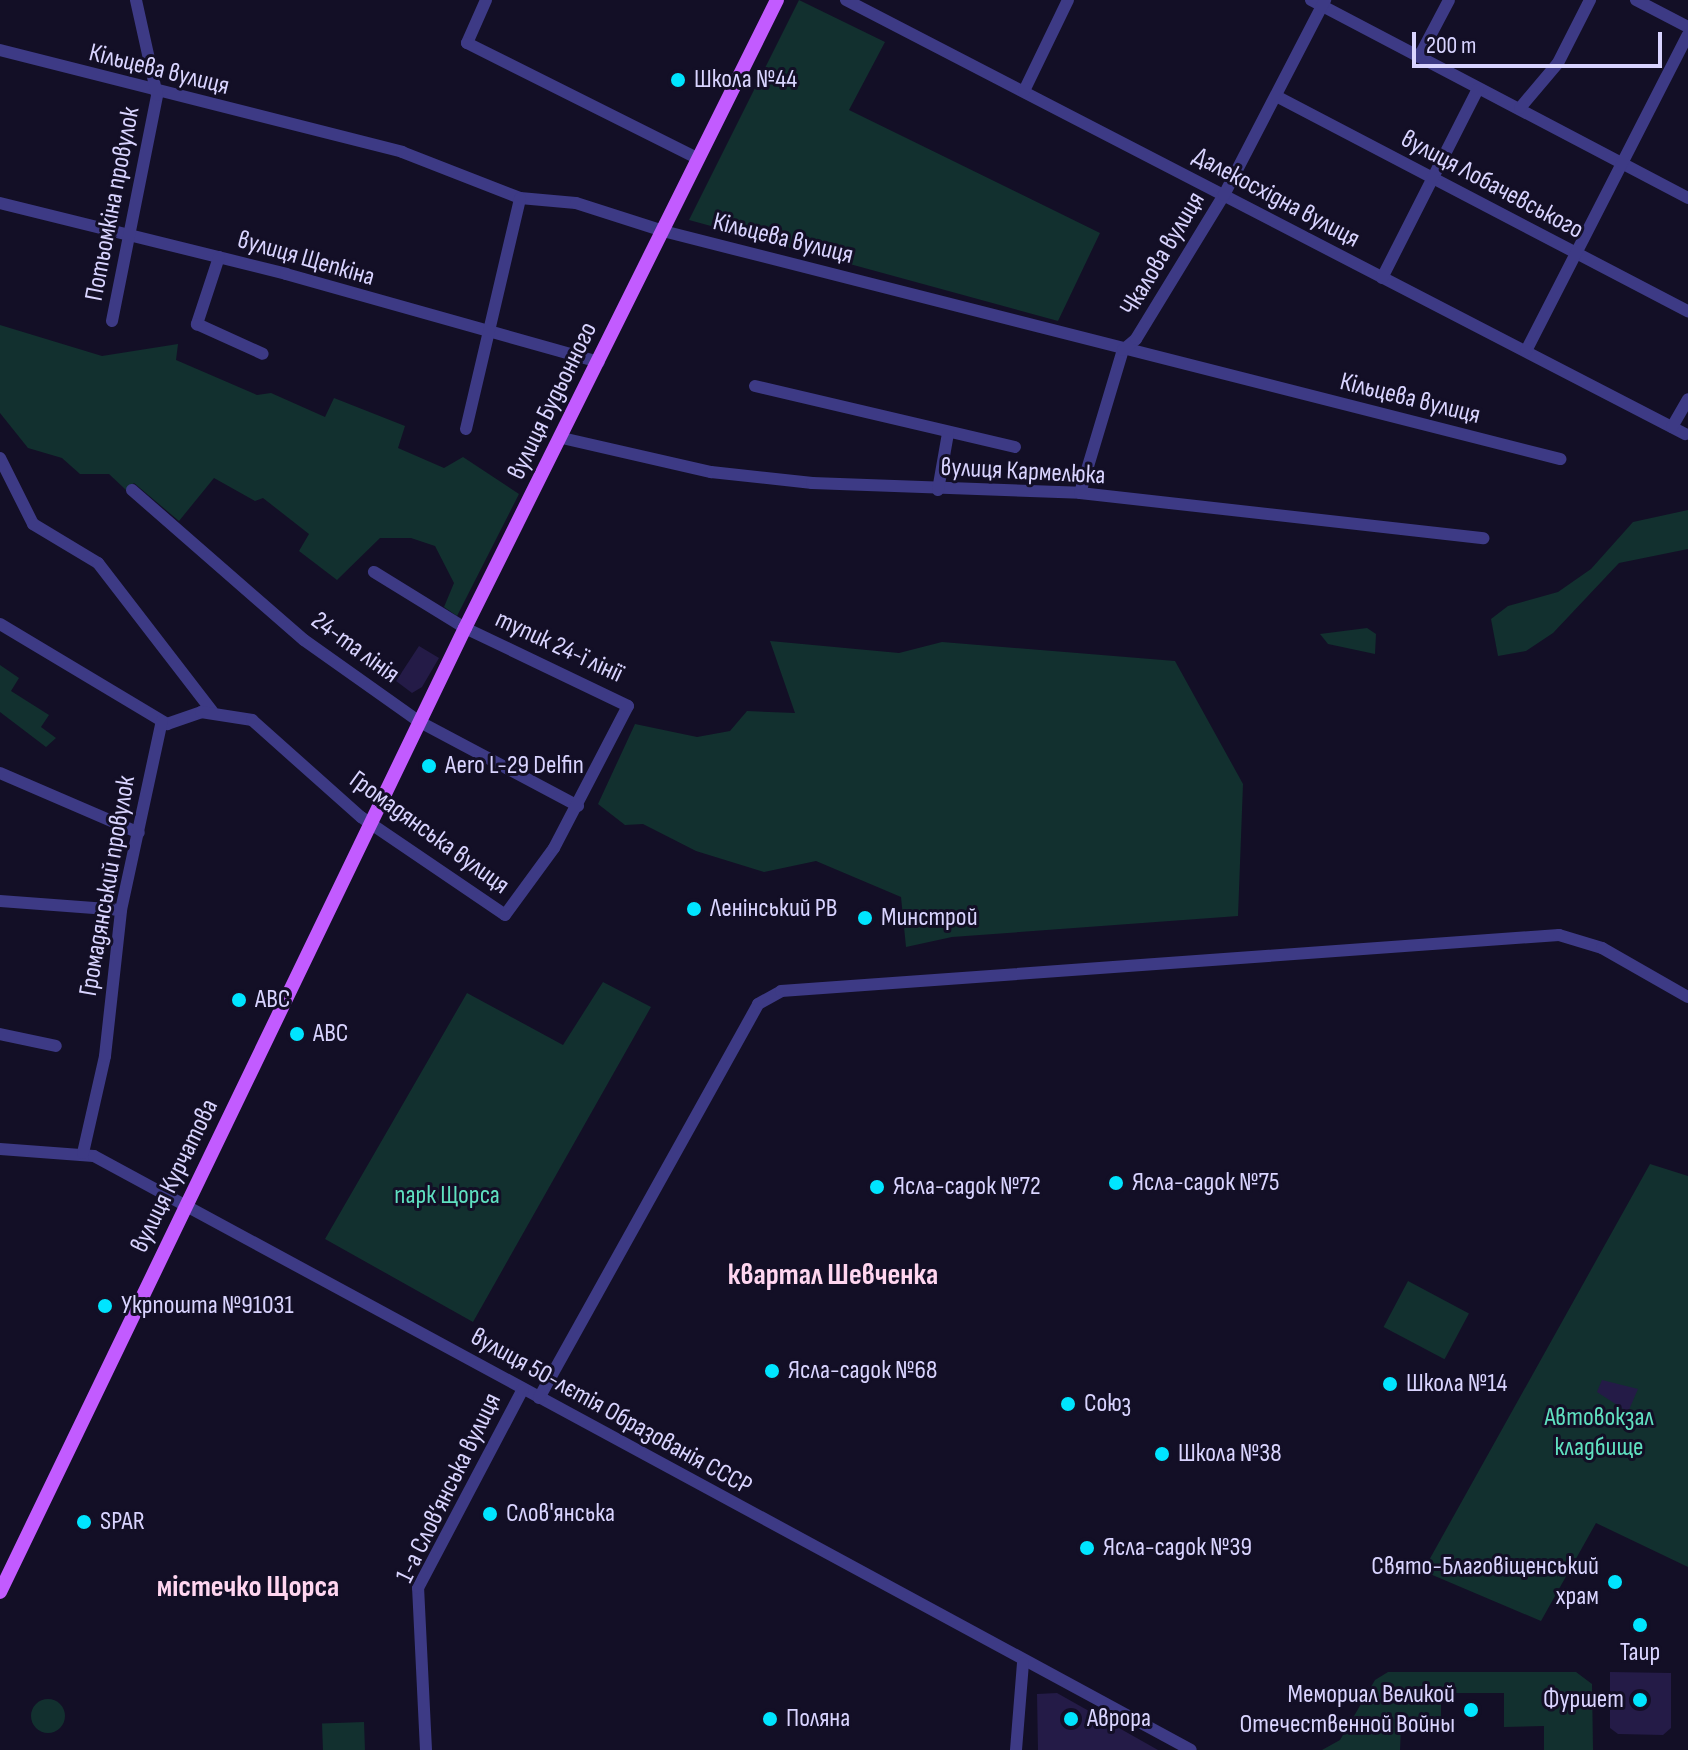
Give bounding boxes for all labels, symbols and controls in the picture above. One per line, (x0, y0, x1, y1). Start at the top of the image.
scale bar (1416, 16, 1666, 66)
text: 200 m (1426, 31, 1477, 60)
street label: Кільцева вулиця (86, 37, 232, 103)
place label: Школа №44 (694, 64, 797, 96)
marker: Школа №44 (669, 71, 687, 89)
street label: Потьомкіна провулок (79, 104, 147, 304)
street label: вулиця Лобачевського (1396, 124, 1588, 246)
street label: Далекосхідна вулиця (1187, 141, 1365, 255)
street label: Чкалова вулиця (1114, 186, 1212, 322)
street label: Кільцева вулиця (710, 206, 856, 272)
street label: вулиця Щепкіна (234, 225, 378, 293)
street label: вулиця Будьонного (501, 317, 605, 485)
street label: Кільцева вулиця (1337, 366, 1483, 432)
street label: вулиця Кармелюка (940, 452, 1106, 492)
street label: тупик 24-ї лінії (490, 604, 628, 690)
street label: 24-та лінія (305, 605, 405, 691)
place label: Aero L-29 Delfin (445, 750, 584, 782)
marker: Aero L-29 Delfin (420, 757, 438, 775)
street label: Громадянська вулиця (343, 765, 515, 901)
street label: Громадянський провулок (73, 773, 143, 999)
place label: Ленінський РВ (710, 893, 837, 925)
marker: Ленінський РВ (685, 900, 703, 918)
place label: Минстрой (881, 902, 978, 934)
marker: Минстрой (856, 909, 874, 927)
place label: ABC (255, 984, 290, 1016)
marker: ABC (230, 991, 248, 1009)
place label: АВС (313, 1018, 348, 1050)
marker: АВС (288, 1025, 306, 1043)
street label: вулиця Курчатова (124, 1094, 226, 1258)
place label: Ясла-садок №75 (1132, 1167, 1279, 1199)
place label: Ясла-садок №72 (893, 1171, 1041, 1203)
marker: Ясла-садок №75 (1107, 1174, 1125, 1192)
marker: Ясла-садок №72 (868, 1178, 886, 1196)
park label: парк Щорса (394, 1180, 500, 1212)
district label: квартал Шевченка (728, 1257, 938, 1293)
place label: Укрпошта №91031 (121, 1290, 294, 1322)
marker: Укрпошта №91031 (96, 1297, 114, 1315)
street label: вулиця 50-лєтія Образованія СССР (465, 1322, 757, 1502)
place label: Ясла-садок №68 (788, 1355, 937, 1387)
marker: Ясла-садок №68 (763, 1362, 781, 1380)
place label: Школа №14 (1406, 1368, 1507, 1400)
marker: Школа №14 (1381, 1375, 1399, 1393)
street label: 1-а Слов’янська вулиця (390, 1388, 508, 1588)
place label: Союз (1084, 1388, 1131, 1420)
marker: Союз (1059, 1395, 1077, 1413)
park label: Автовокзал кладбище (1544, 1402, 1654, 1464)
place label: Школа №38 (1178, 1438, 1282, 1470)
marker: Школа №38 (1153, 1445, 1171, 1463)
place label: Слов'янська (506, 1498, 615, 1530)
marker: Слов'янська (481, 1505, 499, 1523)
place label: SPAR (100, 1506, 145, 1538)
marker: SPAR (75, 1513, 93, 1531)
place label: Ясла-садок №39 (1103, 1532, 1252, 1564)
marker: Ясла-садок №39 (1078, 1539, 1096, 1557)
place label: Свято-Благовіщенський храм (1371, 1551, 1599, 1612)
district label: містечко Щорса (157, 1569, 339, 1605)
marker: Свято-Благовіщенський храм (1606, 1573, 1624, 1591)
marker: Таир (1631, 1616, 1649, 1634)
place label: Таир (1620, 1637, 1660, 1669)
place label: Мемориал Великой Отечественной Войны (1240, 1679, 1455, 1740)
place label: Фуршет (1543, 1684, 1624, 1716)
marker: Фуршет (1631, 1691, 1649, 1709)
marker: Мемориал Великой Отечественной Войны (1462, 1701, 1480, 1719)
place label: Поляна (786, 1703, 850, 1735)
place label: Аврора (1087, 1703, 1151, 1735)
marker: Поляна (761, 1710, 779, 1728)
marker: Аврора (1062, 1710, 1080, 1728)

